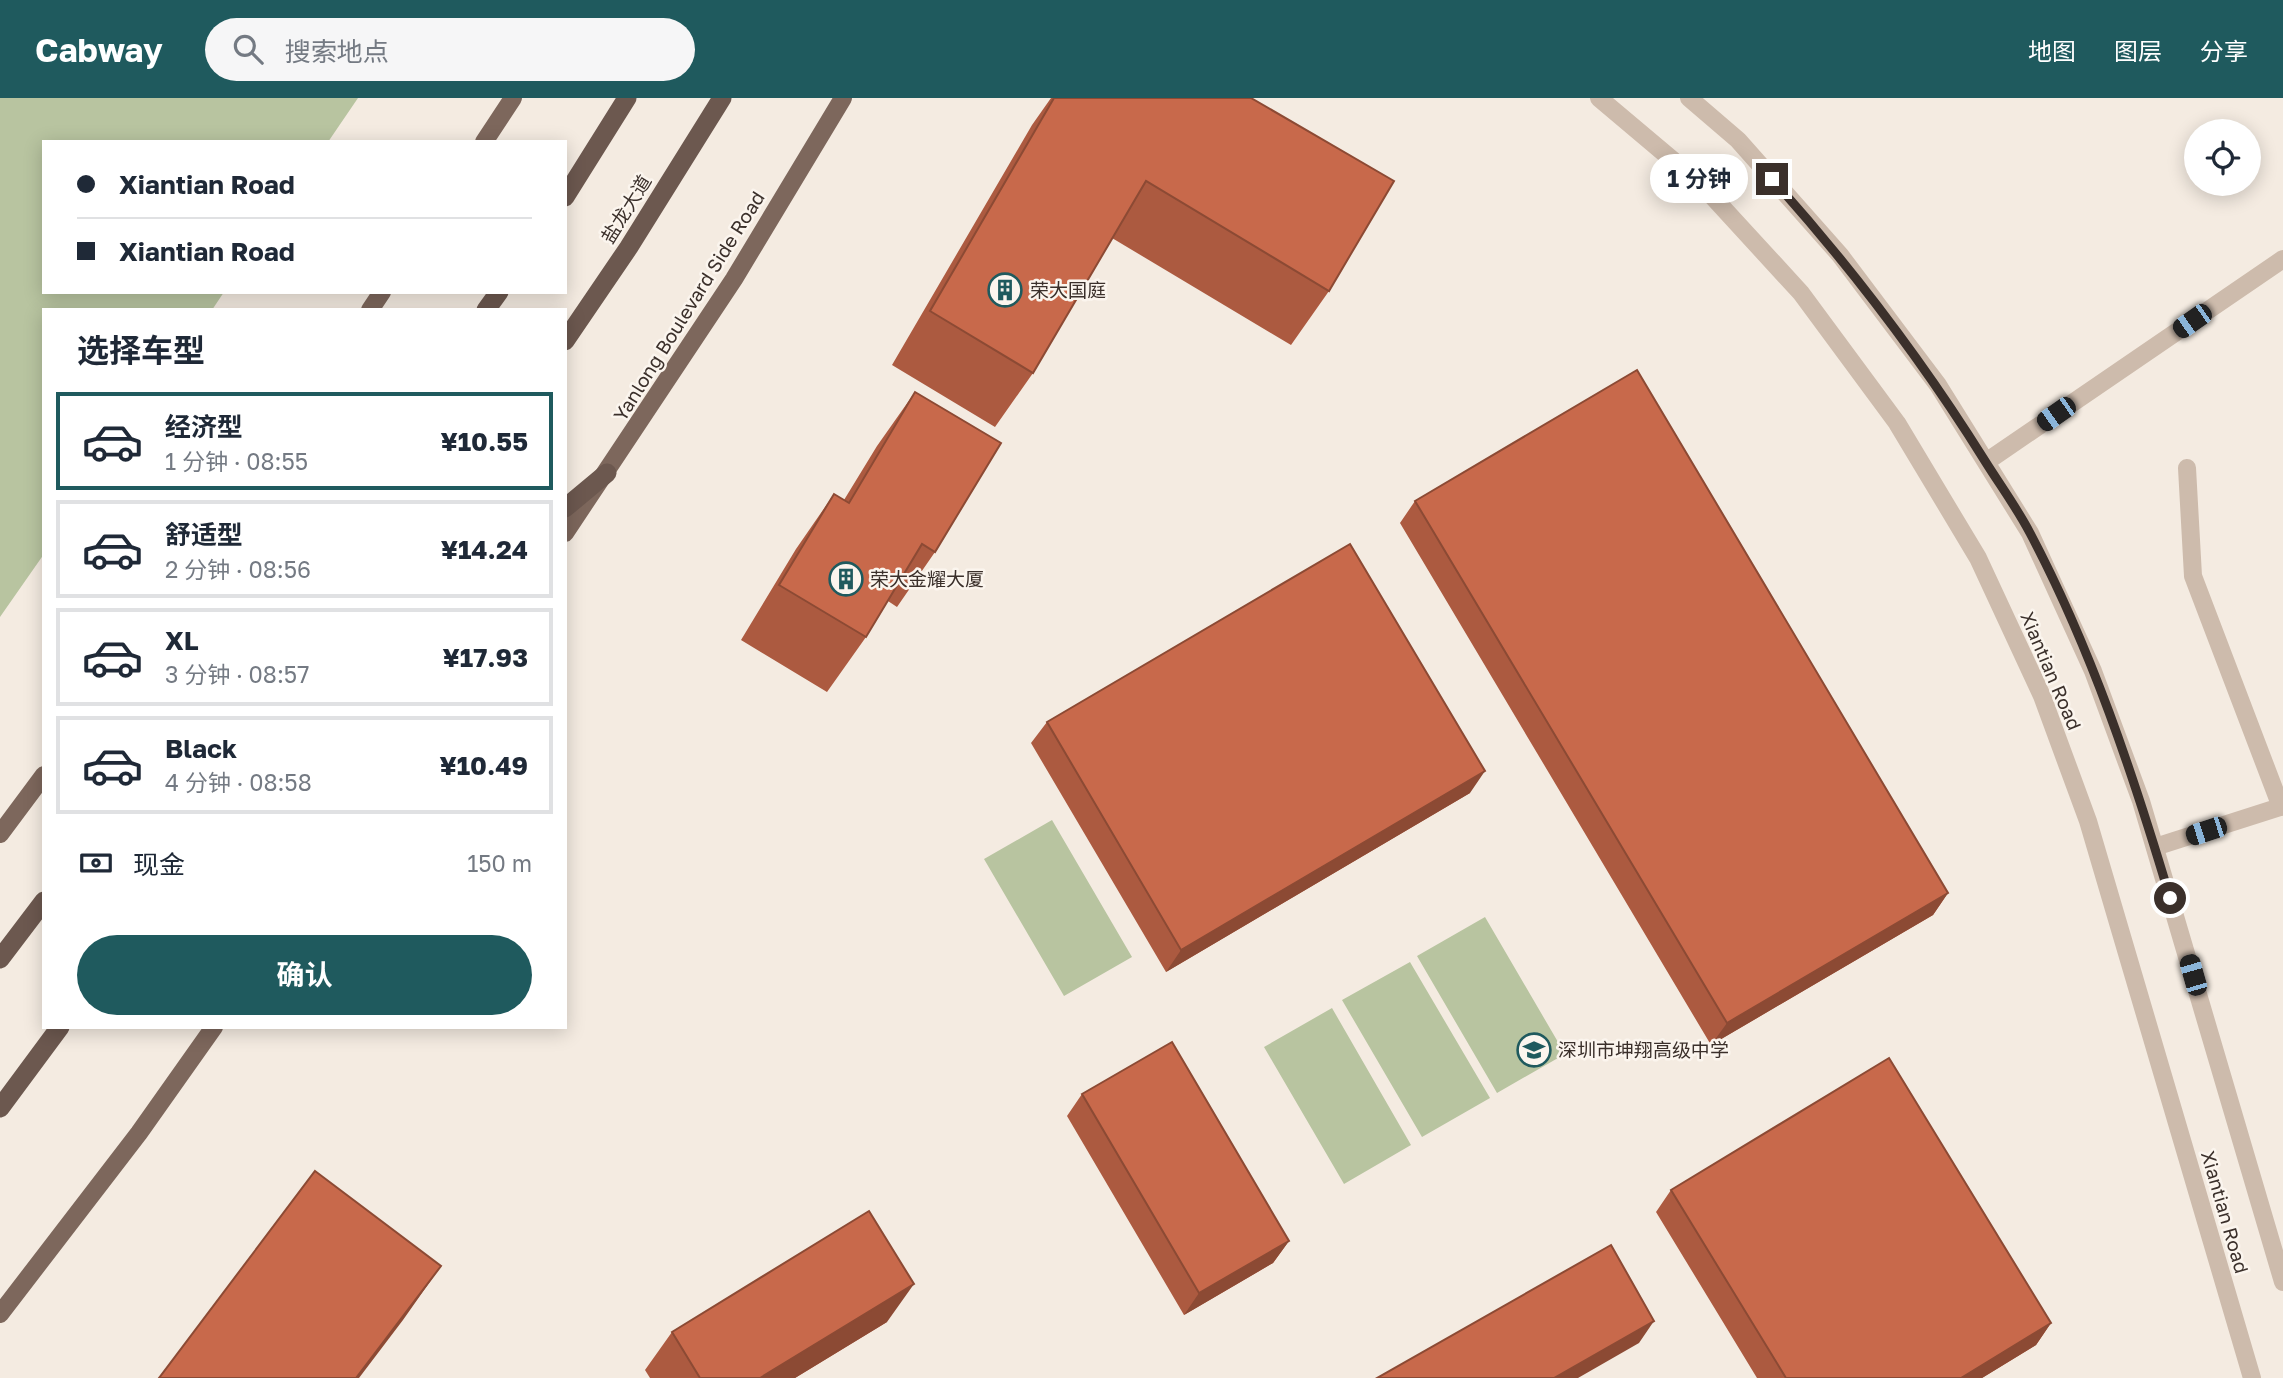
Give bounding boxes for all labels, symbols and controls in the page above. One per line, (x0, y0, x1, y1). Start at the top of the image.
search box (205, 18, 695, 81)
text: Cabway (35, 30, 163, 69)
icon: search (229, 30, 267, 68)
text: 搜索地点 (285, 36, 389, 67)
text: 地图 (2028, 36, 2076, 65)
text: 图层 (2114, 36, 2162, 65)
text: 分享 (2200, 36, 2248, 65)
map controls (2184, 119, 2261, 196)
button: locate (2184, 119, 2261, 196)
callout: 1 分钟 (1650, 154, 1748, 204)
route end (1756, 163, 1788, 195)
text: 1 分钟 (1667, 164, 1731, 192)
text: Xiantian Road (119, 169, 295, 200)
street label: 盐龙大道 (596, 170, 655, 247)
street label: Yanlong Boulevard Side Road (608, 187, 769, 425)
text: Xiantian Road (119, 236, 295, 267)
building icon: 荣大国庭 (986, 271, 1024, 309)
place label: 荣大国庭 (1030, 278, 1106, 301)
car (2169, 300, 2216, 342)
text: 选择车型 (77, 331, 205, 369)
car (2033, 393, 2080, 435)
icon: car (81, 410, 144, 473)
text: 经济型 (165, 411, 243, 442)
text: ¥10.55 (441, 426, 528, 457)
text: 1 分钟 · 08:55 (165, 447, 308, 475)
icon: car (81, 518, 144, 581)
text: 舒适型 (165, 519, 243, 550)
text: ¥14.24 (441, 534, 528, 565)
text: 2 分钟 · 08:56 (165, 555, 311, 583)
building icon: 荣大金耀大厦 (827, 560, 865, 598)
place label: 荣大金耀大厦 (870, 567, 984, 590)
street label: Xiantian Road (2016, 608, 2087, 733)
text: XL (165, 625, 199, 656)
icon: car (81, 626, 144, 689)
text: ¥17.93 (443, 642, 528, 673)
text: 3 分钟 · 08:57 (165, 660, 309, 688)
text: Black (165, 733, 237, 764)
icon: car (81, 734, 144, 797)
text: ¥10.49 (439, 750, 528, 781)
text: 4 分钟 · 08:58 (165, 768, 312, 796)
car (2183, 815, 2230, 847)
icon: cash (77, 844, 115, 882)
text: 现金 (133, 849, 185, 880)
text: 150 m (467, 849, 532, 877)
route start (2154, 882, 2186, 914)
button: 确认 (77, 935, 532, 1015)
car (2178, 952, 2209, 998)
school or university icon: 深圳市坤翔高级中学 (1515, 1031, 1553, 1069)
place label: 深圳市坤翔高级中学 (1558, 1038, 1729, 1061)
street label: Xiantian Road (2197, 1148, 2254, 1276)

